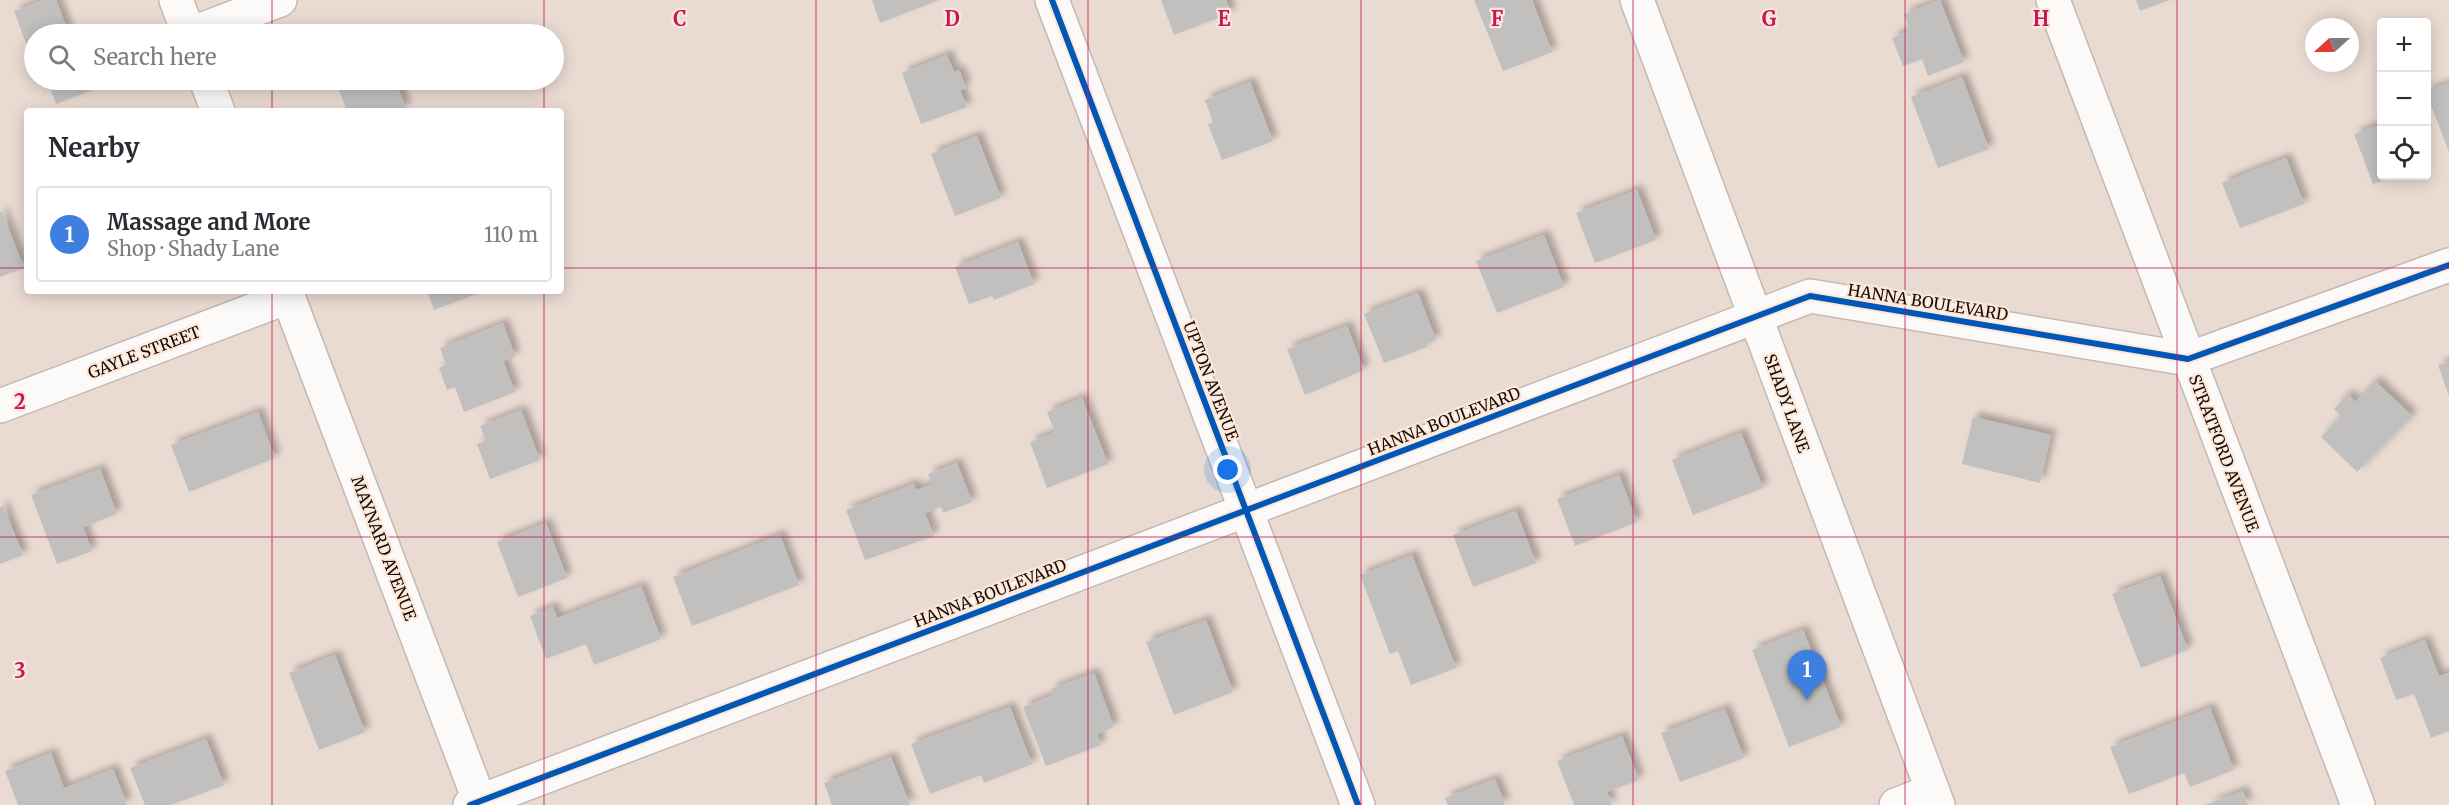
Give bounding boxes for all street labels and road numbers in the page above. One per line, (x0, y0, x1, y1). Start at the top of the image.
street label: HANNA BOULEVARD (1846, 279, 2010, 325)
street label: UPTON AVENUE (1179, 318, 1243, 445)
street label: GAYLE STREET (85, 321, 203, 383)
street label: SHADY LANE (1760, 351, 1814, 456)
street label: STRATFORD AVENUE (2185, 371, 2264, 535)
street label: HANNA BOULEVARD (1365, 383, 1523, 459)
street label: MAYNARD AVENUE (347, 473, 421, 624)
street label: HANNA BOULEVARD (911, 555, 1069, 631)

